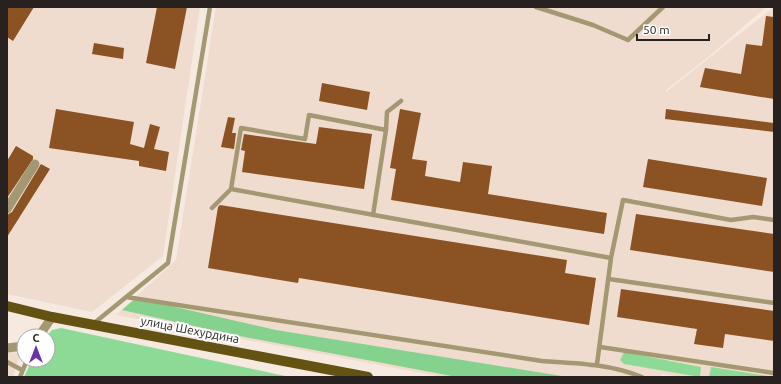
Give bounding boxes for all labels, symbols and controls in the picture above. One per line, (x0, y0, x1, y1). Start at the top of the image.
scale bar (637, 16, 709, 42)
text: 50 m (643, 23, 670, 36)
street label: улица Шехурдина (140, 314, 240, 345)
north arrow (16, 328, 56, 368)
text: С (32, 332, 40, 344)

